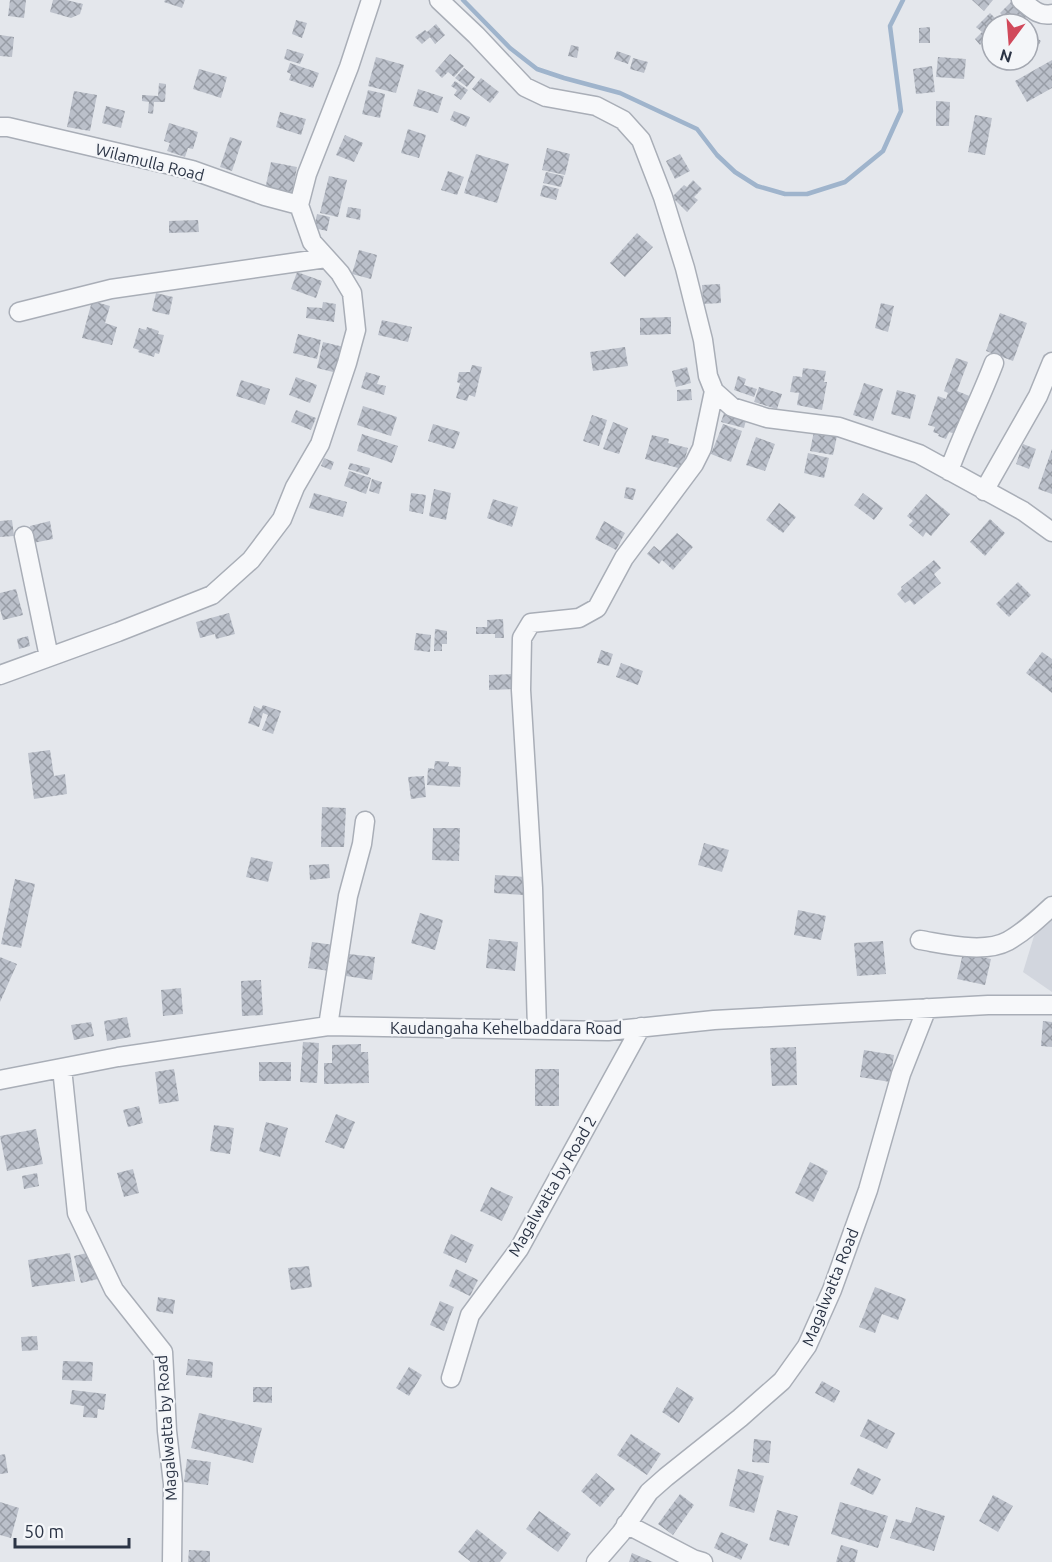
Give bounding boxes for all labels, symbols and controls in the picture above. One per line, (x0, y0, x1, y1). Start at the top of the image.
north arrow (980, 12, 1040, 72)
text: N (998, 46, 1014, 67)
street label: Wilamulla Road (94, 140, 206, 184)
street label: Kaudangaha Kehelbaddara Road (390, 1019, 622, 1037)
street label: Magalwatta by Road 2 (504, 1113, 600, 1259)
street label: Magalwatta Road (798, 1225, 862, 1349)
street label: Magalwatta by Road (152, 1354, 180, 1502)
scale bar (15, 1511, 129, 1549)
text: 50 m (24, 1521, 64, 1541)

